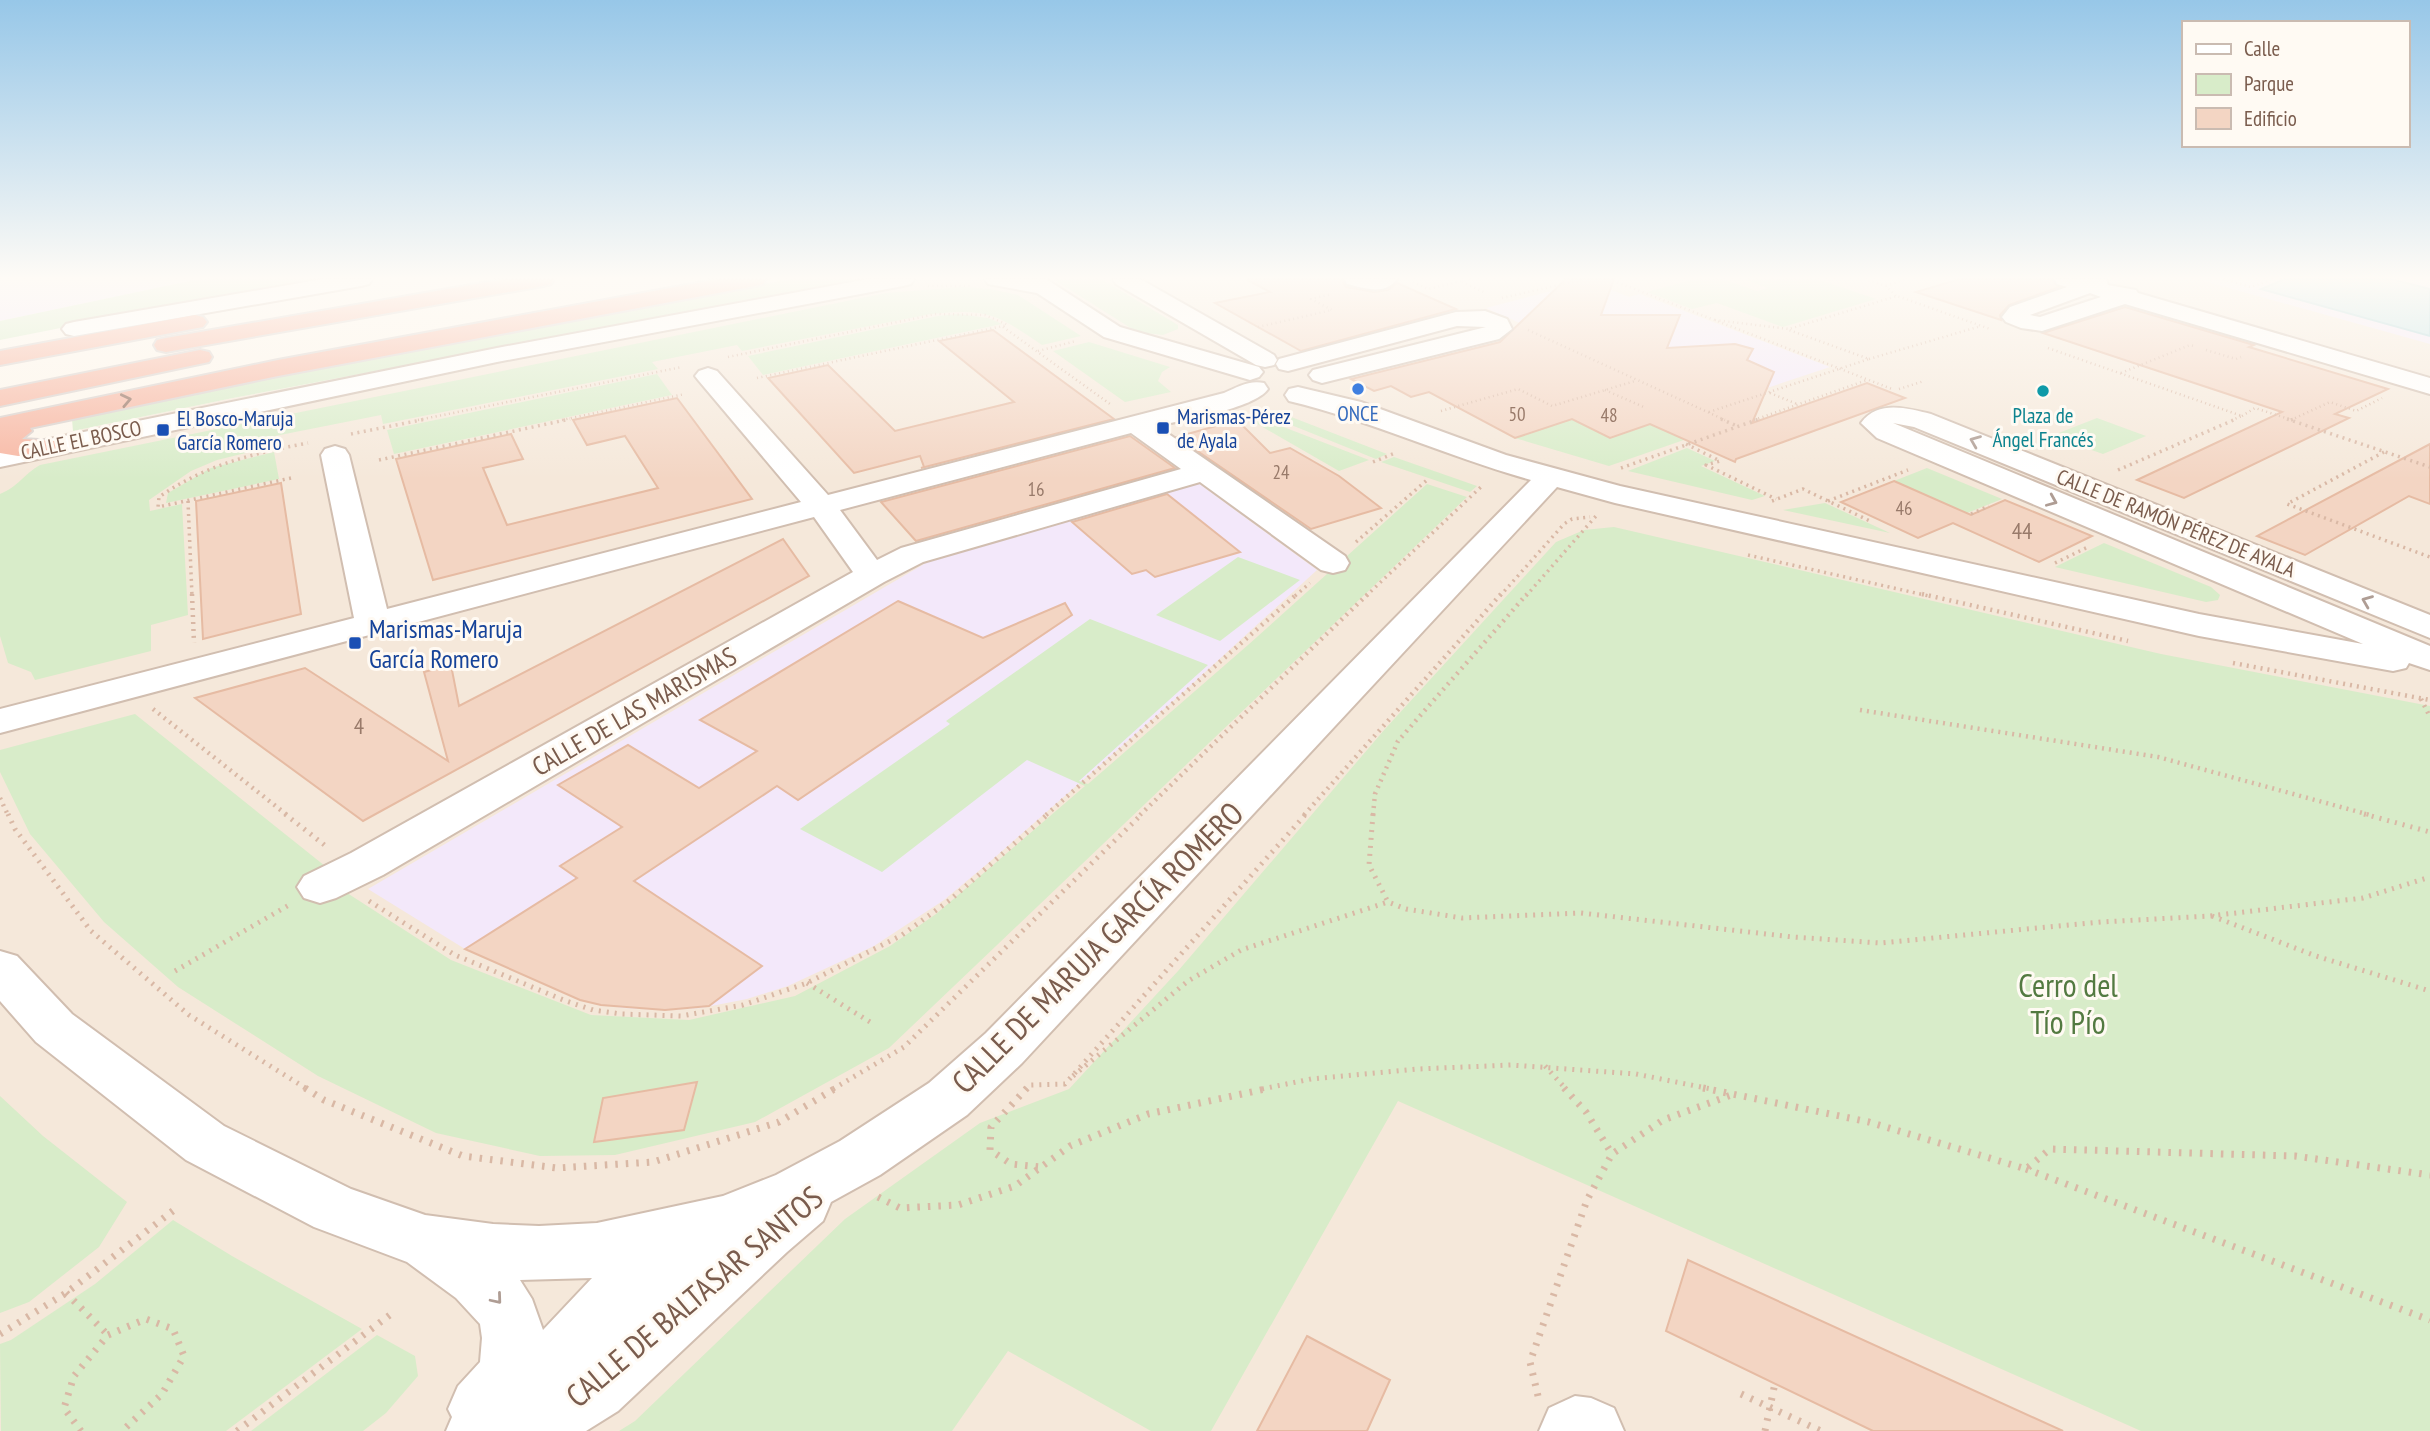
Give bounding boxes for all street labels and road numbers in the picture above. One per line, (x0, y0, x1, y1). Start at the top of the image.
street label: CALLE EL BOSCO (18, 414, 144, 466)
street label: CALLE DE RAMÓN PÉREZ DE AYALA (2053, 463, 2299, 583)
street label: CALLE DE LAS MARISMAS (526, 639, 742, 783)
street label: CALLE DE MARUJA GARCÍA ROMERO (942, 792, 1252, 1102)
street label: CALLE DE BALTASAR SANTOS (557, 1176, 831, 1416)

